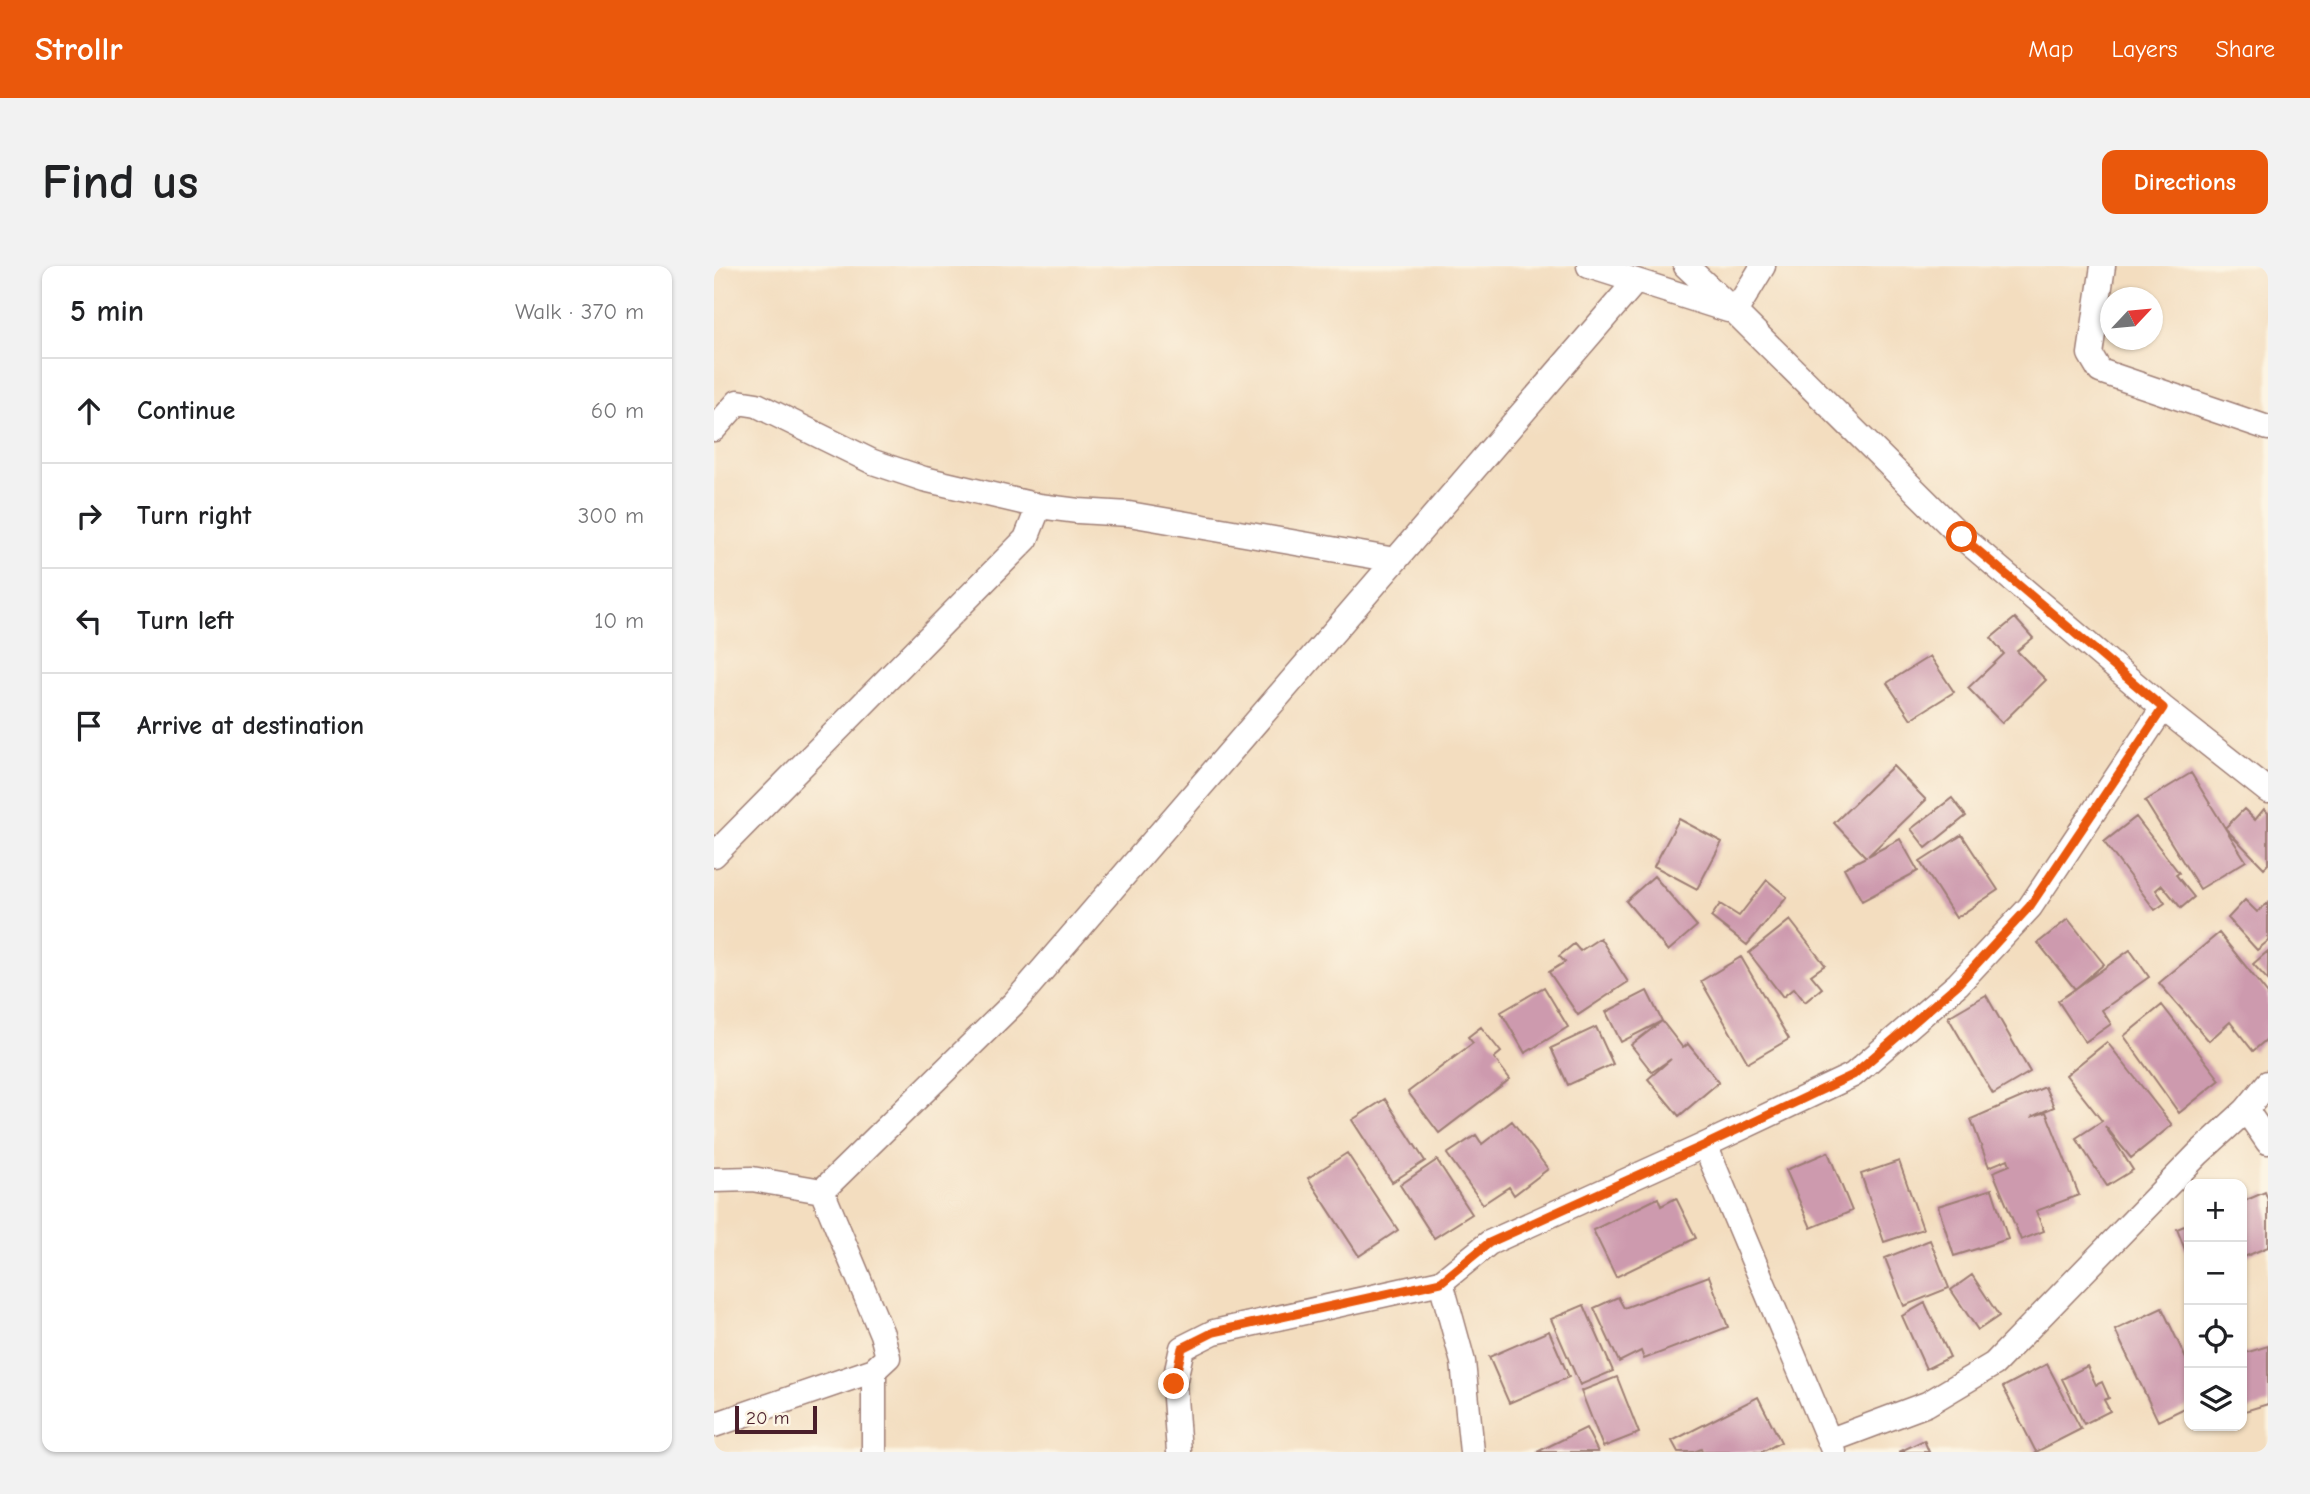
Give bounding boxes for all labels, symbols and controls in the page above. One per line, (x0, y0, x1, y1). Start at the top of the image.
text: Strollr (35, 30, 123, 68)
text: Map (2028, 35, 2074, 63)
text: Layers (2112, 35, 2177, 63)
text: Share (2215, 35, 2275, 63)
button: Directions (2102, 150, 2268, 214)
text: Find us (42, 154, 198, 210)
north arrow (2100, 287, 2163, 350)
text: 5 min (70, 294, 144, 329)
text: Walk · 370 m (515, 298, 644, 325)
icon: ahead (70, 392, 108, 430)
text: Continue (137, 396, 235, 426)
text: 60 m (591, 397, 644, 424)
icon: right (70, 497, 108, 535)
text: Turn right (137, 501, 251, 531)
text: 300 m (578, 502, 644, 529)
route start (1946, 521, 1977, 552)
icon: left (70, 602, 108, 640)
text: Turn left (137, 606, 234, 636)
text: 10 m (594, 607, 644, 634)
icon: arrive (70, 707, 108, 745)
text: Arrive at destination (137, 711, 364, 741)
map controls (2184, 1179, 2247, 1431)
button: + (2184, 1179, 2247, 1242)
button: − (2184, 1242, 2247, 1305)
button: locate (2184, 1305, 2247, 1368)
route end (1158, 1368, 1189, 1399)
button: layers (2184, 1368, 2247, 1431)
scale bar (735, 1403, 817, 1435)
text: 20 m (746, 1407, 790, 1429)

